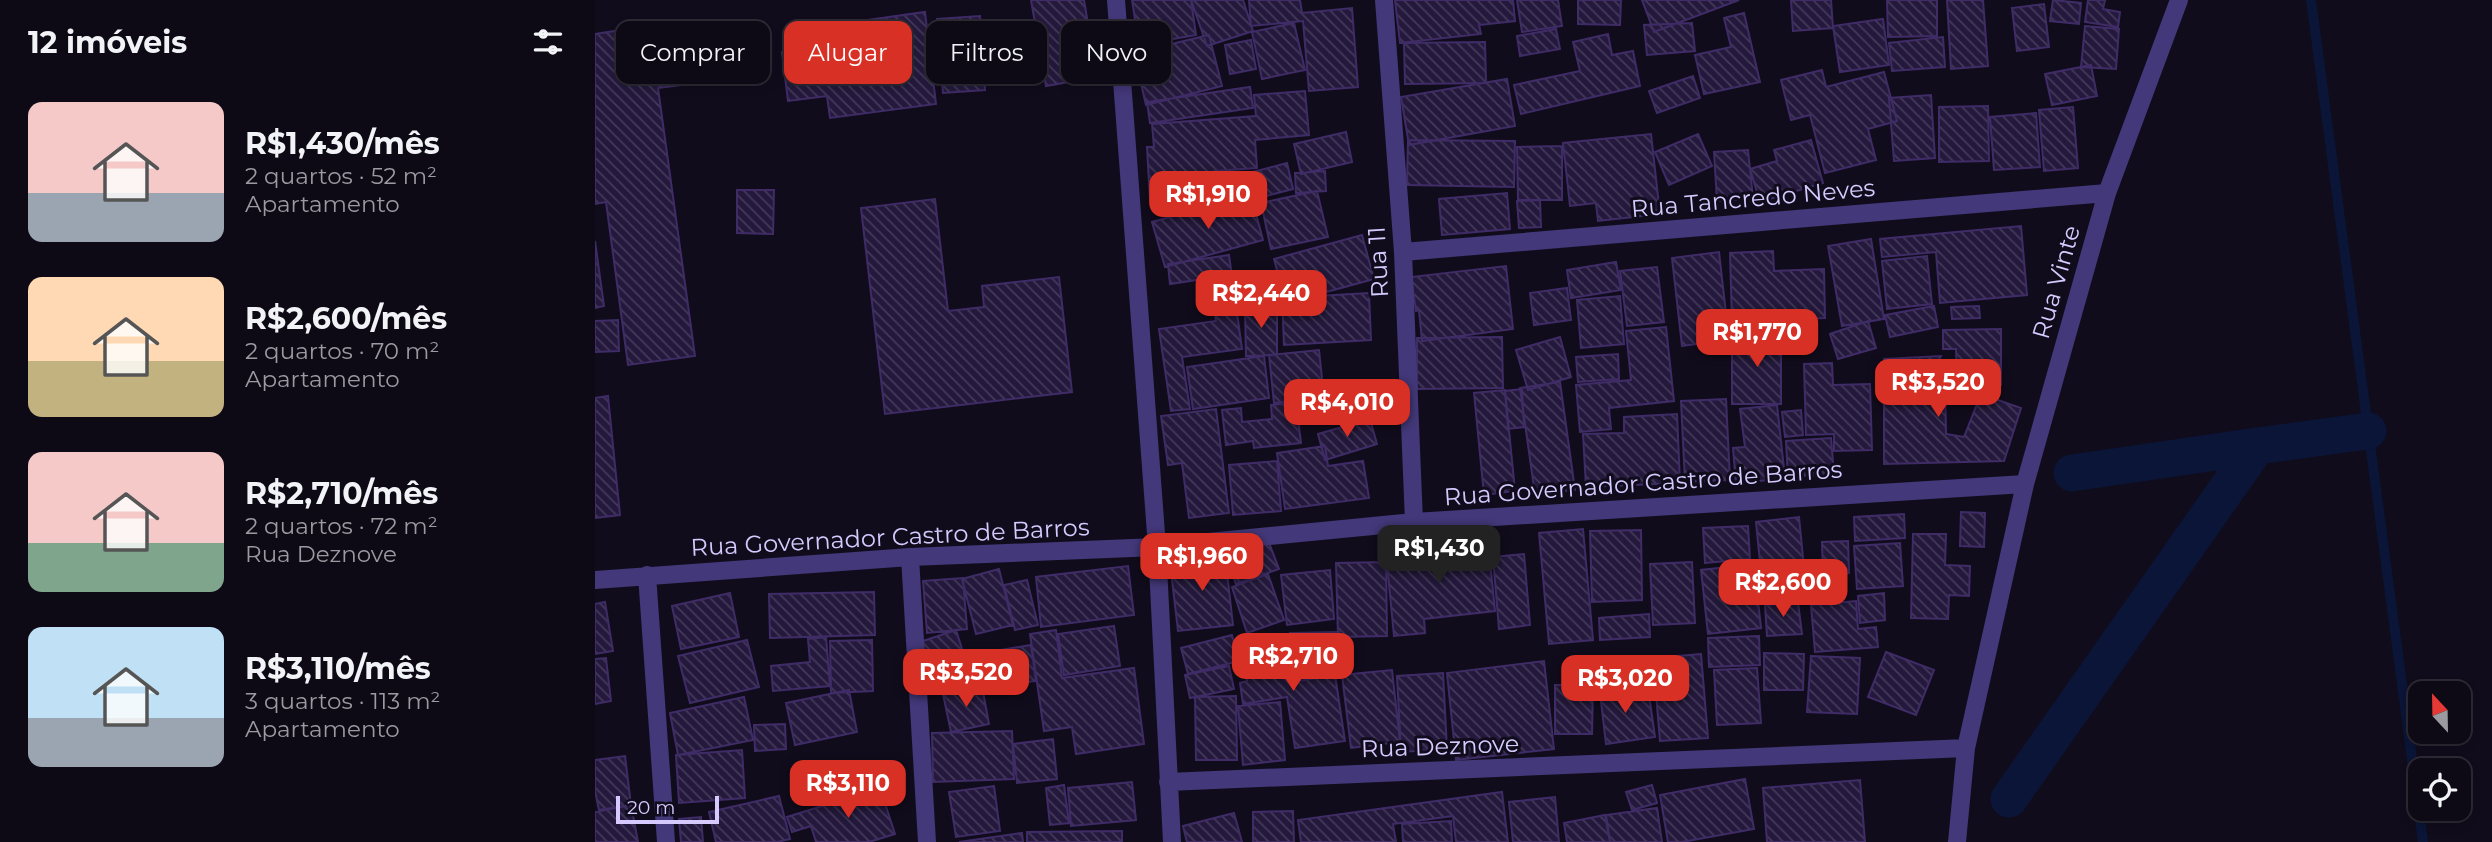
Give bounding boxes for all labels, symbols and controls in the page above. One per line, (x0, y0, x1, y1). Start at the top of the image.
chip: Comprar (616, 21, 770, 84)
chip: Alugar (784, 21, 912, 84)
chip: Filtros (926, 21, 1047, 84)
chip: Novo (1061, 21, 1171, 84)
icon: filters (529, 23, 567, 61)
text: 12 imóveis (28, 24, 187, 61)
text: R$1,430/mês (245, 125, 440, 162)
icon: home (84, 130, 168, 214)
text: 2 quartos · 52 m² (245, 162, 437, 190)
pin: R$1,910 (1143, 172, 1273, 231)
street label: Rua Tancredo Neves (1630, 173, 1876, 223)
text: R$1,910 (1165, 180, 1251, 208)
text: Apartamento (245, 190, 400, 218)
street label: Rua Vinte (2026, 222, 2086, 342)
street label: Rua 11 (1362, 226, 1394, 298)
pin: R$2,440 (1196, 270, 1326, 330)
text: R$2,440 (1212, 279, 1310, 307)
text: R$2,600/mês (245, 300, 447, 337)
icon: home (84, 305, 168, 389)
pin: R$1,770 (1692, 310, 1822, 369)
text: R$1,770 (1712, 318, 1802, 346)
text: 2 quartos · 70 m² (245, 337, 439, 365)
pin: R$3,520 (1873, 360, 2003, 419)
text: Apartamento (245, 365, 400, 393)
text: R$3,520 (1891, 368, 1985, 396)
pin: R$4,010 (1282, 380, 1412, 439)
text: R$4,010 (1300, 388, 1394, 416)
street label: Rua Governador Castro de Barros (1443, 455, 1843, 511)
text: R$2,710/mês (245, 475, 438, 512)
icon: home (84, 480, 168, 564)
text: 2 quartos · 72 m² (245, 512, 438, 540)
street label: Rua Governador Castro de Barros (690, 512, 1090, 562)
pin: R$1,430 (1374, 526, 1504, 585)
pin: R$1,960 (1137, 534, 1267, 593)
text: R$1,430 (1393, 534, 1485, 562)
text: Rua Deznove (245, 540, 397, 568)
text: R$1,960 (1156, 542, 1248, 570)
pin: R$2,600 (1718, 560, 1848, 619)
text: R$2,600 (1735, 568, 1832, 596)
pin: R$2,710 (1228, 634, 1358, 693)
text: R$2,710 (1248, 642, 1338, 670)
text: R$3,110/mês (245, 650, 431, 687)
pin: R$3,520 (901, 650, 1031, 709)
icon: home (84, 655, 168, 739)
pin: R$3,020 (1560, 656, 1690, 715)
text: R$3,520 (919, 658, 1013, 686)
text: R$3,020 (1577, 664, 1673, 692)
north arrow (2408, 681, 2471, 744)
map controls (2408, 681, 2471, 821)
text: 3 quartos · 113 m² (245, 687, 440, 715)
text: Apartamento (245, 715, 400, 743)
street label: Rua Deznove (1360, 729, 1520, 763)
button: locate (2408, 758, 2471, 821)
pin: R$3,110 (783, 760, 913, 820)
text: R$3,110 (806, 769, 890, 797)
scale bar (616, 793, 719, 825)
text: 20 m (627, 796, 675, 819)

